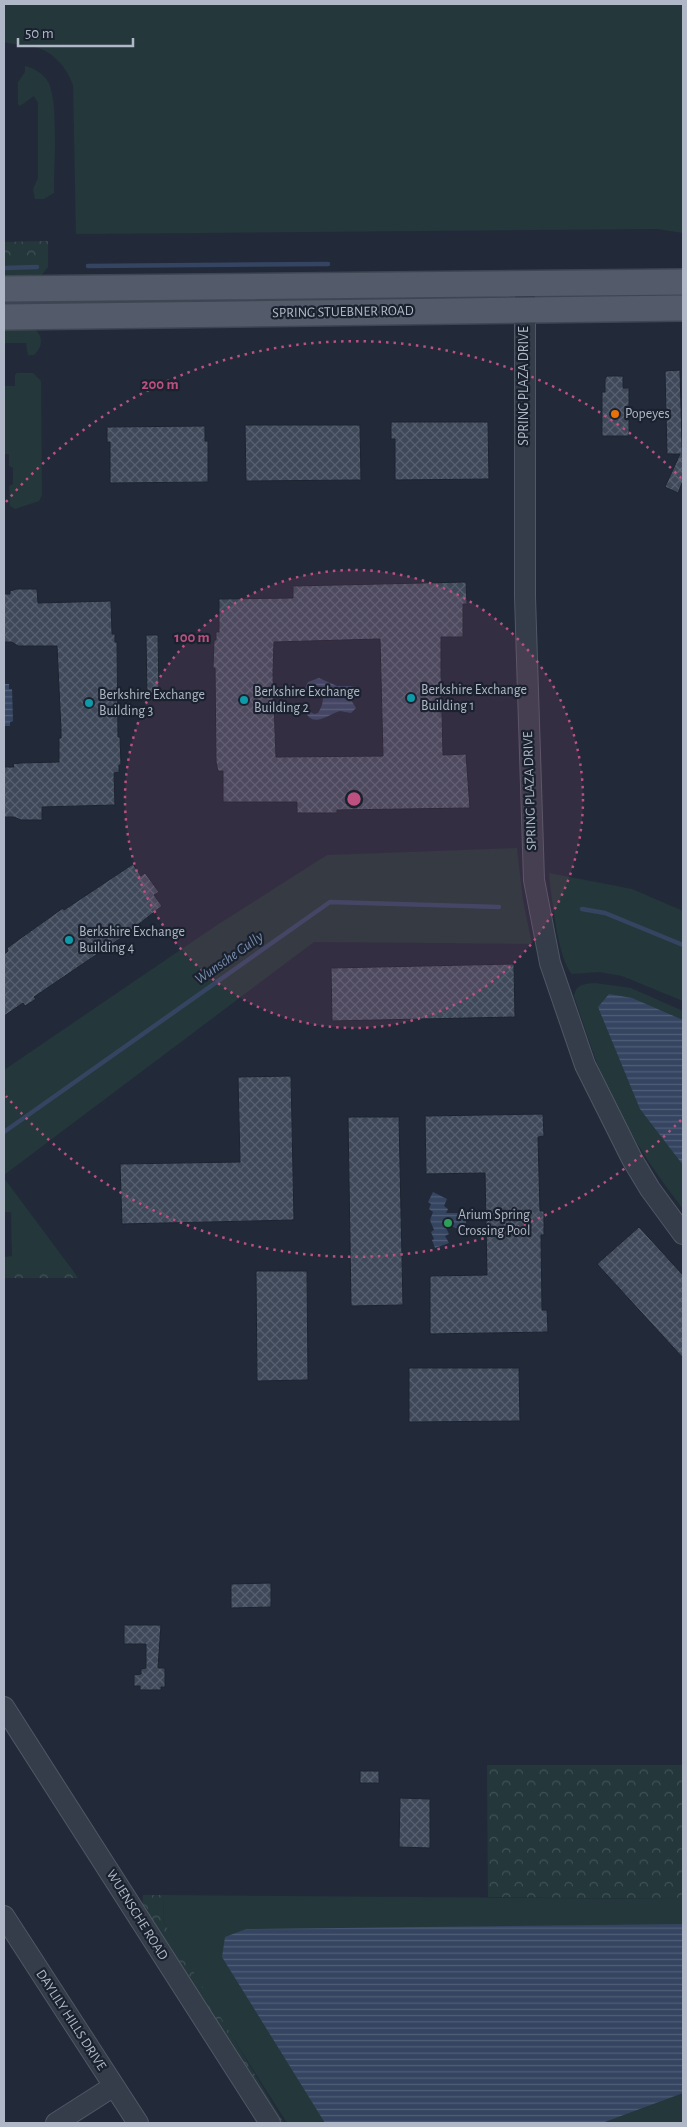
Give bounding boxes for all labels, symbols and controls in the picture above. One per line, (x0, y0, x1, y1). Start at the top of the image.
scale bar (18, 15, 132, 47)
text: 50 m (25, 26, 54, 41)
street label: SPRING STUEBNER ROAD (272, 304, 414, 320)
street label: SPRING PLAZA DRIVE (517, 326, 531, 446)
text: 200 m (141, 377, 179, 392)
place label: Popeyes (625, 407, 670, 421)
marker: Popeyes (609, 408, 621, 420)
text: 100 m (174, 630, 210, 645)
place label: Berkshire Exchange Building 1 (421, 683, 527, 713)
place label: Berkshire Exchange Building 2 (254, 685, 360, 715)
place label: Berkshire Exchange Building 3 (99, 688, 205, 718)
marker: Berkshire Exchange Building 1 (405, 692, 417, 704)
marker: Berkshire Exchange Building 2 (238, 694, 250, 706)
marker: Berkshire Exchange Building 3 (83, 697, 95, 709)
street label: SPRING PLAZA DRIVE (521, 731, 539, 851)
centre of rings (345, 790, 363, 808)
place label: Berkshire Exchange Building 4 (79, 925, 185, 955)
water label: Wunsche Gully (192, 929, 267, 987)
marker: Berkshire Exchange Building 4 (63, 934, 75, 946)
place label: Arium Spring Crossing Pool (458, 1208, 530, 1238)
marker: Arium Spring Crossing Pool (442, 1217, 454, 1229)
street label: WUENSCHE ROAD (104, 1867, 170, 1963)
street label: DAYLILY HILLS DRIVE (33, 1967, 109, 2073)

